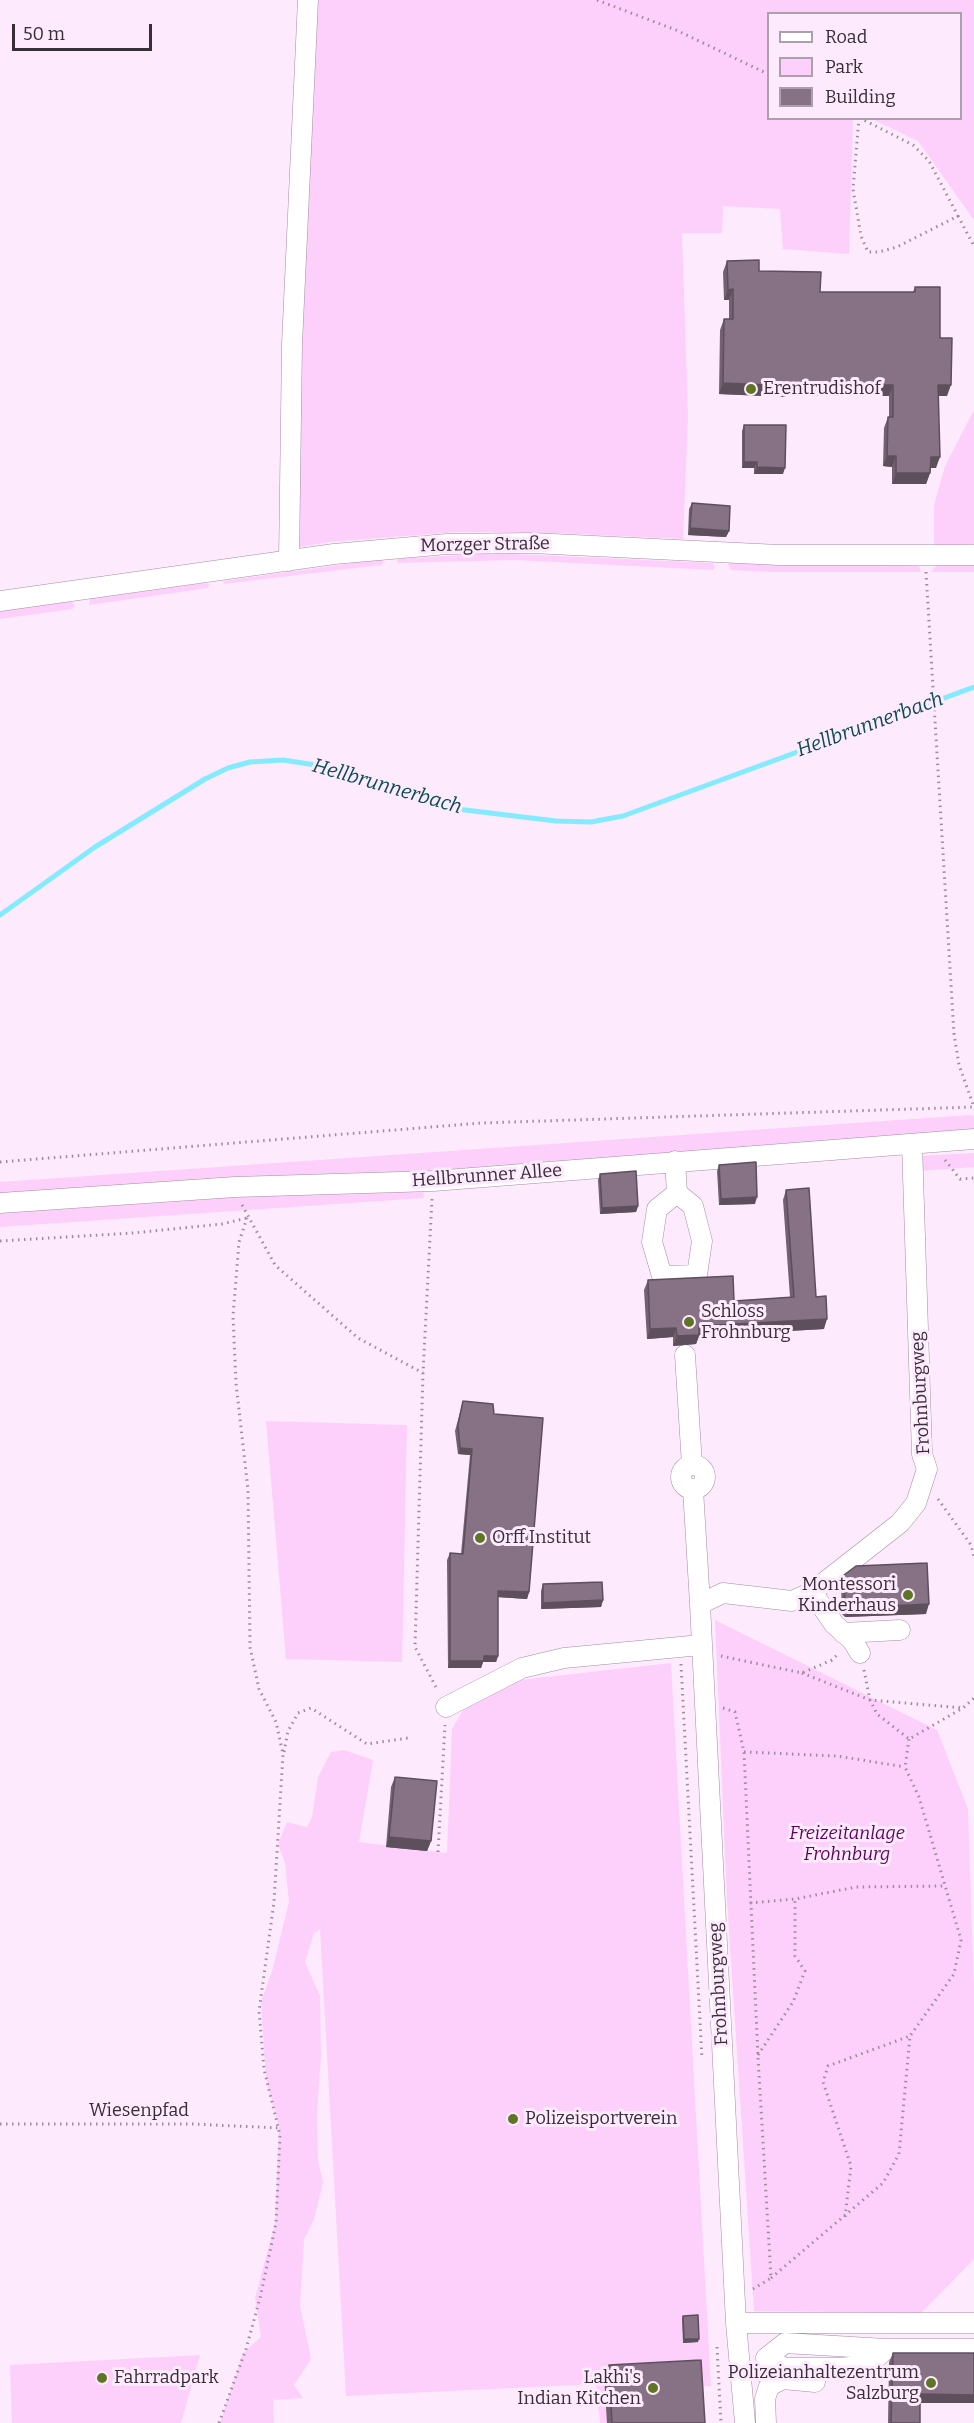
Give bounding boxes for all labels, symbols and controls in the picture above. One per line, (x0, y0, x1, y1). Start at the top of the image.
scale bar (15, 12, 154, 50)
legend (767, 12, 962, 120)
text: 50 m (23, 23, 65, 45)
text: Road (825, 26, 867, 48)
text: Park (825, 56, 863, 78)
text: Building (825, 86, 896, 108)
place label: Erentrudishof (763, 378, 881, 400)
marker: Erentrudishof (744, 382, 758, 396)
street label: Morzger Straße (420, 533, 550, 557)
water label: Hellbrunnerbach (793, 687, 947, 763)
water label: Hellbrunnerbach (310, 754, 464, 820)
street label: Hellbrunner Allee (411, 1160, 563, 1192)
place label: Schloss Frohnburg (701, 1301, 791, 1344)
marker: Schloss Frohnburg (682, 1315, 696, 1329)
street label: Frohnburgweg (907, 1331, 935, 1455)
place label: Orff Institut (492, 1527, 591, 1549)
marker: Orff Institut (473, 1531, 487, 1545)
place label: Montessori Kinderhaus (798, 1574, 896, 1616)
marker: Montessori Kinderhaus (901, 1588, 915, 1602)
park label: Freizeitanlage Frohnburg (789, 1823, 905, 1866)
street label: Frohnburgweg (705, 1922, 733, 2046)
street label: Wiesenpfad (89, 2100, 189, 2122)
place label: Polizeisportverein (525, 2108, 677, 2130)
marker: Polizeisportverein (506, 2112, 520, 2126)
place label: Polizeianhaltezentrum Salzburg (728, 2362, 919, 2404)
place label: Fahrradpark (114, 2367, 219, 2389)
place label: Lakhi's Indian Kitchen (517, 2367, 641, 2410)
marker: Fahrradpark (95, 2371, 109, 2385)
marker: Polizeianhaltezentrum Salzburg (924, 2376, 938, 2390)
marker: Lakhi's Indian Kitchen (646, 2381, 660, 2395)

